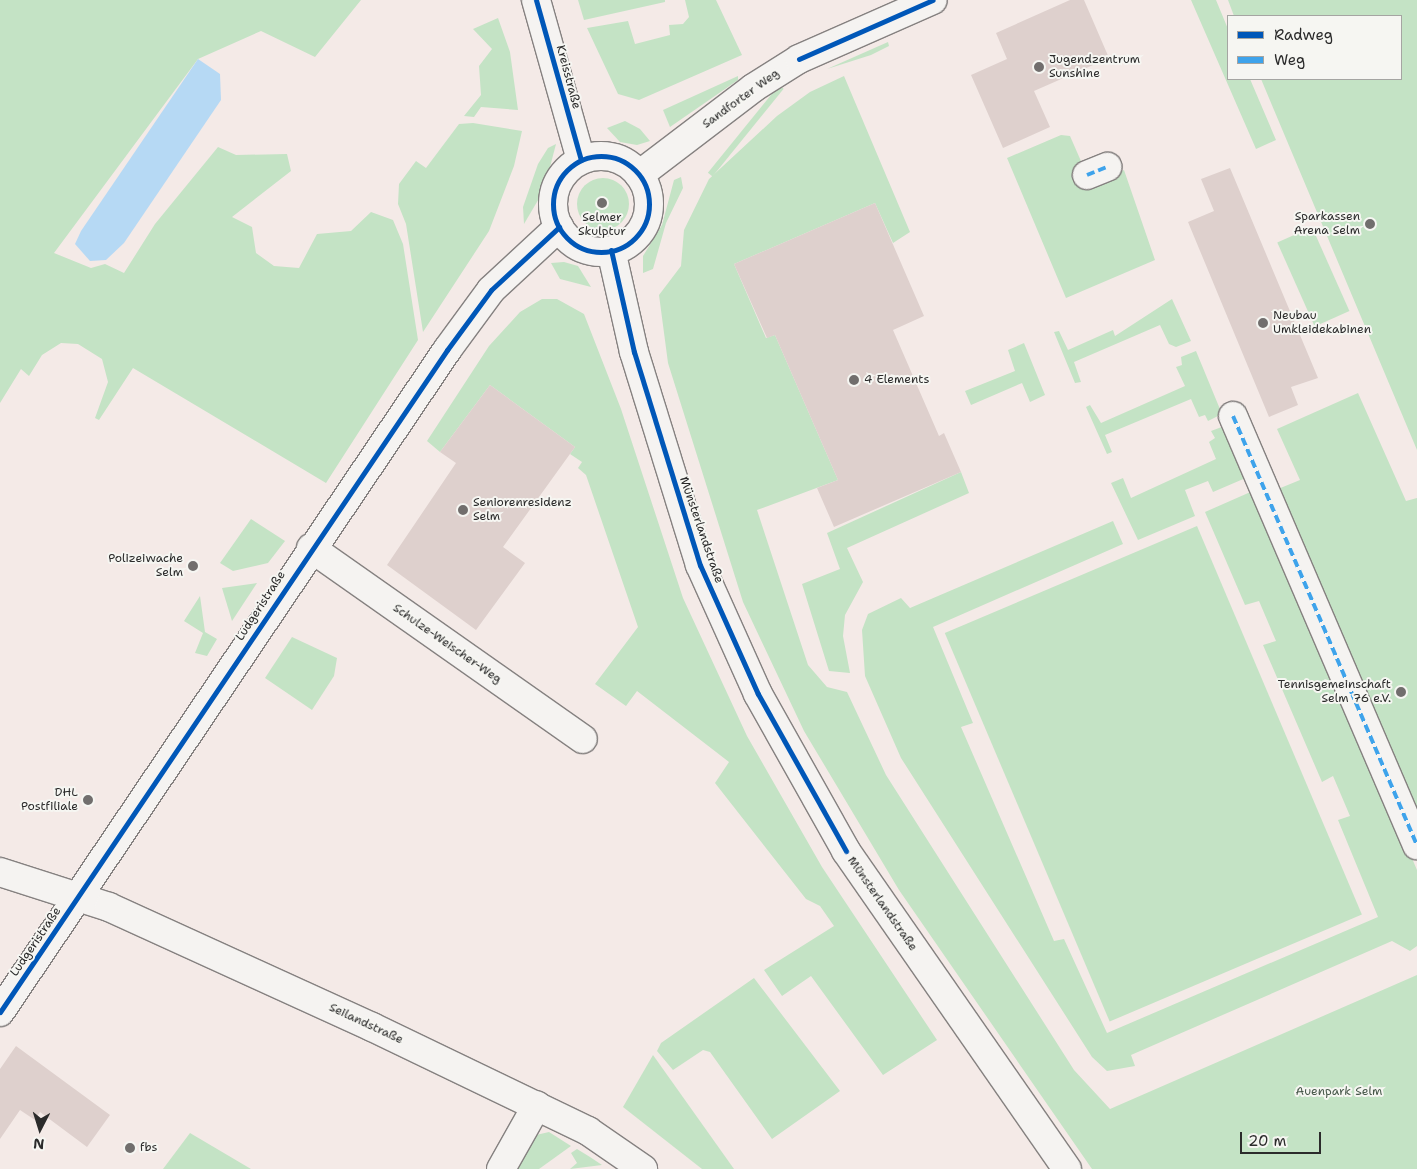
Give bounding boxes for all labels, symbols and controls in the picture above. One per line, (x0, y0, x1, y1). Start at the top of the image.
legend (1227, 15, 1402, 80)
text: Radweg (1274, 25, 1333, 45)
street label: Kreisstraße (553, 43, 583, 111)
text: Weg (1274, 50, 1305, 70)
place label: Jugendzentrum Sunshine (1049, 53, 1140, 81)
marker: Jugendzentrum Sunshine (1033, 61, 1045, 73)
street label: Sandforter Weg (700, 66, 782, 132)
marker: Selmer Skulptur (596, 197, 608, 209)
place label: Sparkassen Arena Selm (1294, 210, 1360, 238)
place label: Selmer Skulptur (578, 211, 626, 239)
marker: Sparkassen Arena Selm (1364, 218, 1376, 230)
place label: Neubau Umkleidekabinen (1273, 309, 1371, 337)
marker: Neubau Umkleidekabinen (1257, 317, 1269, 329)
place label: 4 Elements (864, 373, 929, 387)
marker: 4 Elements (848, 374, 860, 386)
street label: Münsterlandstraße (676, 475, 726, 585)
place label: Seniorenresidenz Selm (473, 496, 572, 524)
marker: Seniorenresidenz Selm (457, 504, 469, 516)
place label: Polizeiwache Selm (108, 552, 183, 580)
marker: Polizeiwache Selm (187, 560, 199, 572)
street label: Ludgeristraße (233, 568, 289, 644)
street label: Schulze-Weischer-Weg (390, 601, 504, 687)
place label: Tennisgemeinschaft Selm 76 e.V. (1278, 678, 1391, 706)
marker: Tennisgemeinschaft Selm 76 e.V. (1395, 686, 1407, 698)
place label: DHL Postfiliale (21, 786, 78, 814)
marker: DHL Postfiliale (82, 794, 94, 806)
street label: Münsterlandstraße (844, 854, 920, 954)
street label: Ludgeristraße (8, 905, 64, 979)
street label: Seilandstraße (327, 1001, 405, 1047)
park label: Auenpark Selm (1296, 1085, 1382, 1099)
north arrow (15, 1104, 65, 1154)
scale bar (1242, 1122, 1323, 1154)
text: 20 m (1248, 1131, 1287, 1151)
text: N (32, 1134, 45, 1153)
place label: fbs (140, 1141, 157, 1155)
marker: fbs (124, 1142, 136, 1154)

